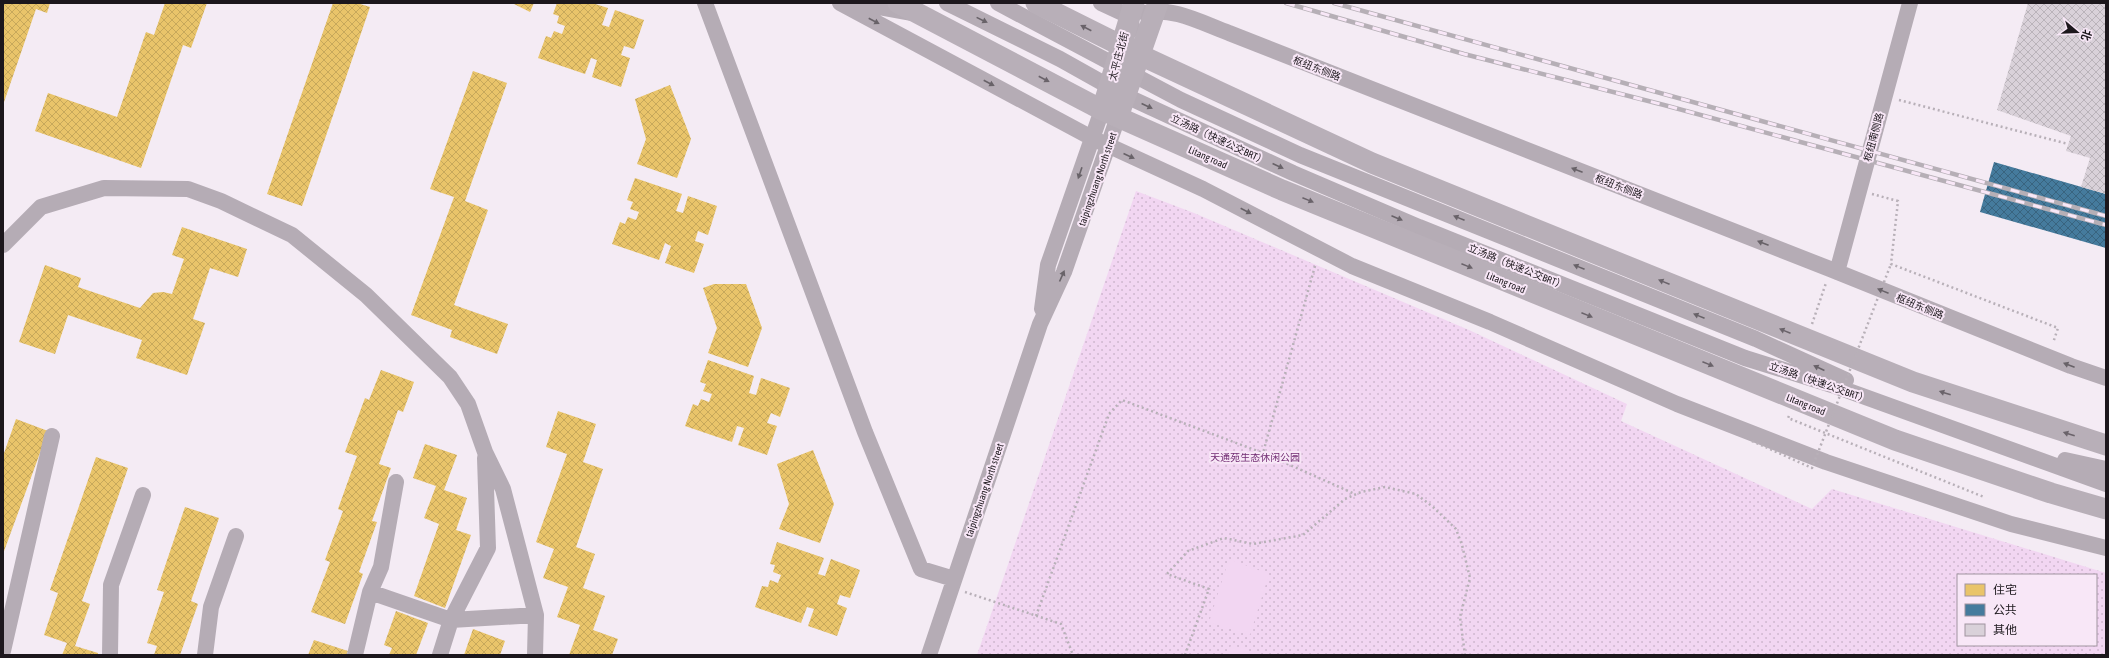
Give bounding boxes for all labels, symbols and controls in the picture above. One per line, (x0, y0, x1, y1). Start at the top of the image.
north arrow (2057, 12, 2097, 52)
one-way arrow (976, 17, 988, 23)
one-way arrow (868, 18, 880, 25)
one-way arrow (1080, 25, 1092, 31)
text: 北 (2079, 28, 2094, 42)
street label: 太平庄北街 (1107, 31, 1130, 82)
street label: 枢纽东侧路 (1292, 54, 1342, 83)
one-way arrow (1038, 76, 1050, 82)
one-way arrow (983, 80, 994, 86)
one-way arrow (1141, 103, 1153, 109)
street label: 立汤路（快速公交BRT） (1169, 112, 1268, 166)
street label: 枢纽南侧路 (1862, 112, 1885, 163)
street label: taipingzhuang North street (1076, 131, 1119, 227)
street label: Litang road (1187, 144, 1229, 171)
one-way arrow (1123, 153, 1134, 159)
one-way arrow (1272, 163, 1284, 169)
one-way arrow (1570, 166, 1582, 172)
one-way arrow (1077, 167, 1083, 179)
street label: 枢纽东侧路 (1594, 172, 1644, 201)
one-way arrow (1302, 198, 1314, 204)
one-way arrow (1240, 208, 1252, 215)
one-way arrow (1392, 215, 1404, 221)
one-way arrow (1452, 215, 1464, 221)
one-way arrow (1756, 239, 1768, 245)
street label: 立汤路（快速公交BRT） (1466, 242, 1567, 291)
one-way arrow (1462, 263, 1474, 269)
one-way arrow (1573, 264, 1585, 271)
one-way arrow (1060, 270, 1066, 282)
street label: Litang road (1485, 270, 1527, 295)
one-way arrow (1659, 279, 1670, 285)
one-way arrow (1878, 288, 1889, 294)
street label: 枢纽东侧路 (1895, 292, 1945, 321)
one-way arrow (1582, 312, 1593, 318)
one-way arrow (1693, 313, 1705, 319)
one-way arrow (1779, 328, 1790, 334)
street label: 立汤路（快速公交BRT） (1768, 360, 1870, 405)
one-way arrow (1702, 362, 1714, 368)
one-way arrow (2063, 362, 2075, 368)
one-way arrow (1813, 365, 1824, 371)
one-way arrow (1939, 390, 1951, 396)
street label: Litang road (1785, 392, 1827, 417)
one-way arrow (2062, 431, 2074, 437)
street label: taipingzhuang North street (963, 442, 1006, 538)
park label: 天通苑生态休闲公园 (1210, 452, 1300, 463)
legend (1957, 574, 2097, 646)
text: 住宅 (1993, 583, 2017, 597)
text: 公共 (1993, 603, 2017, 617)
text: 其他 (1993, 623, 2017, 637)

